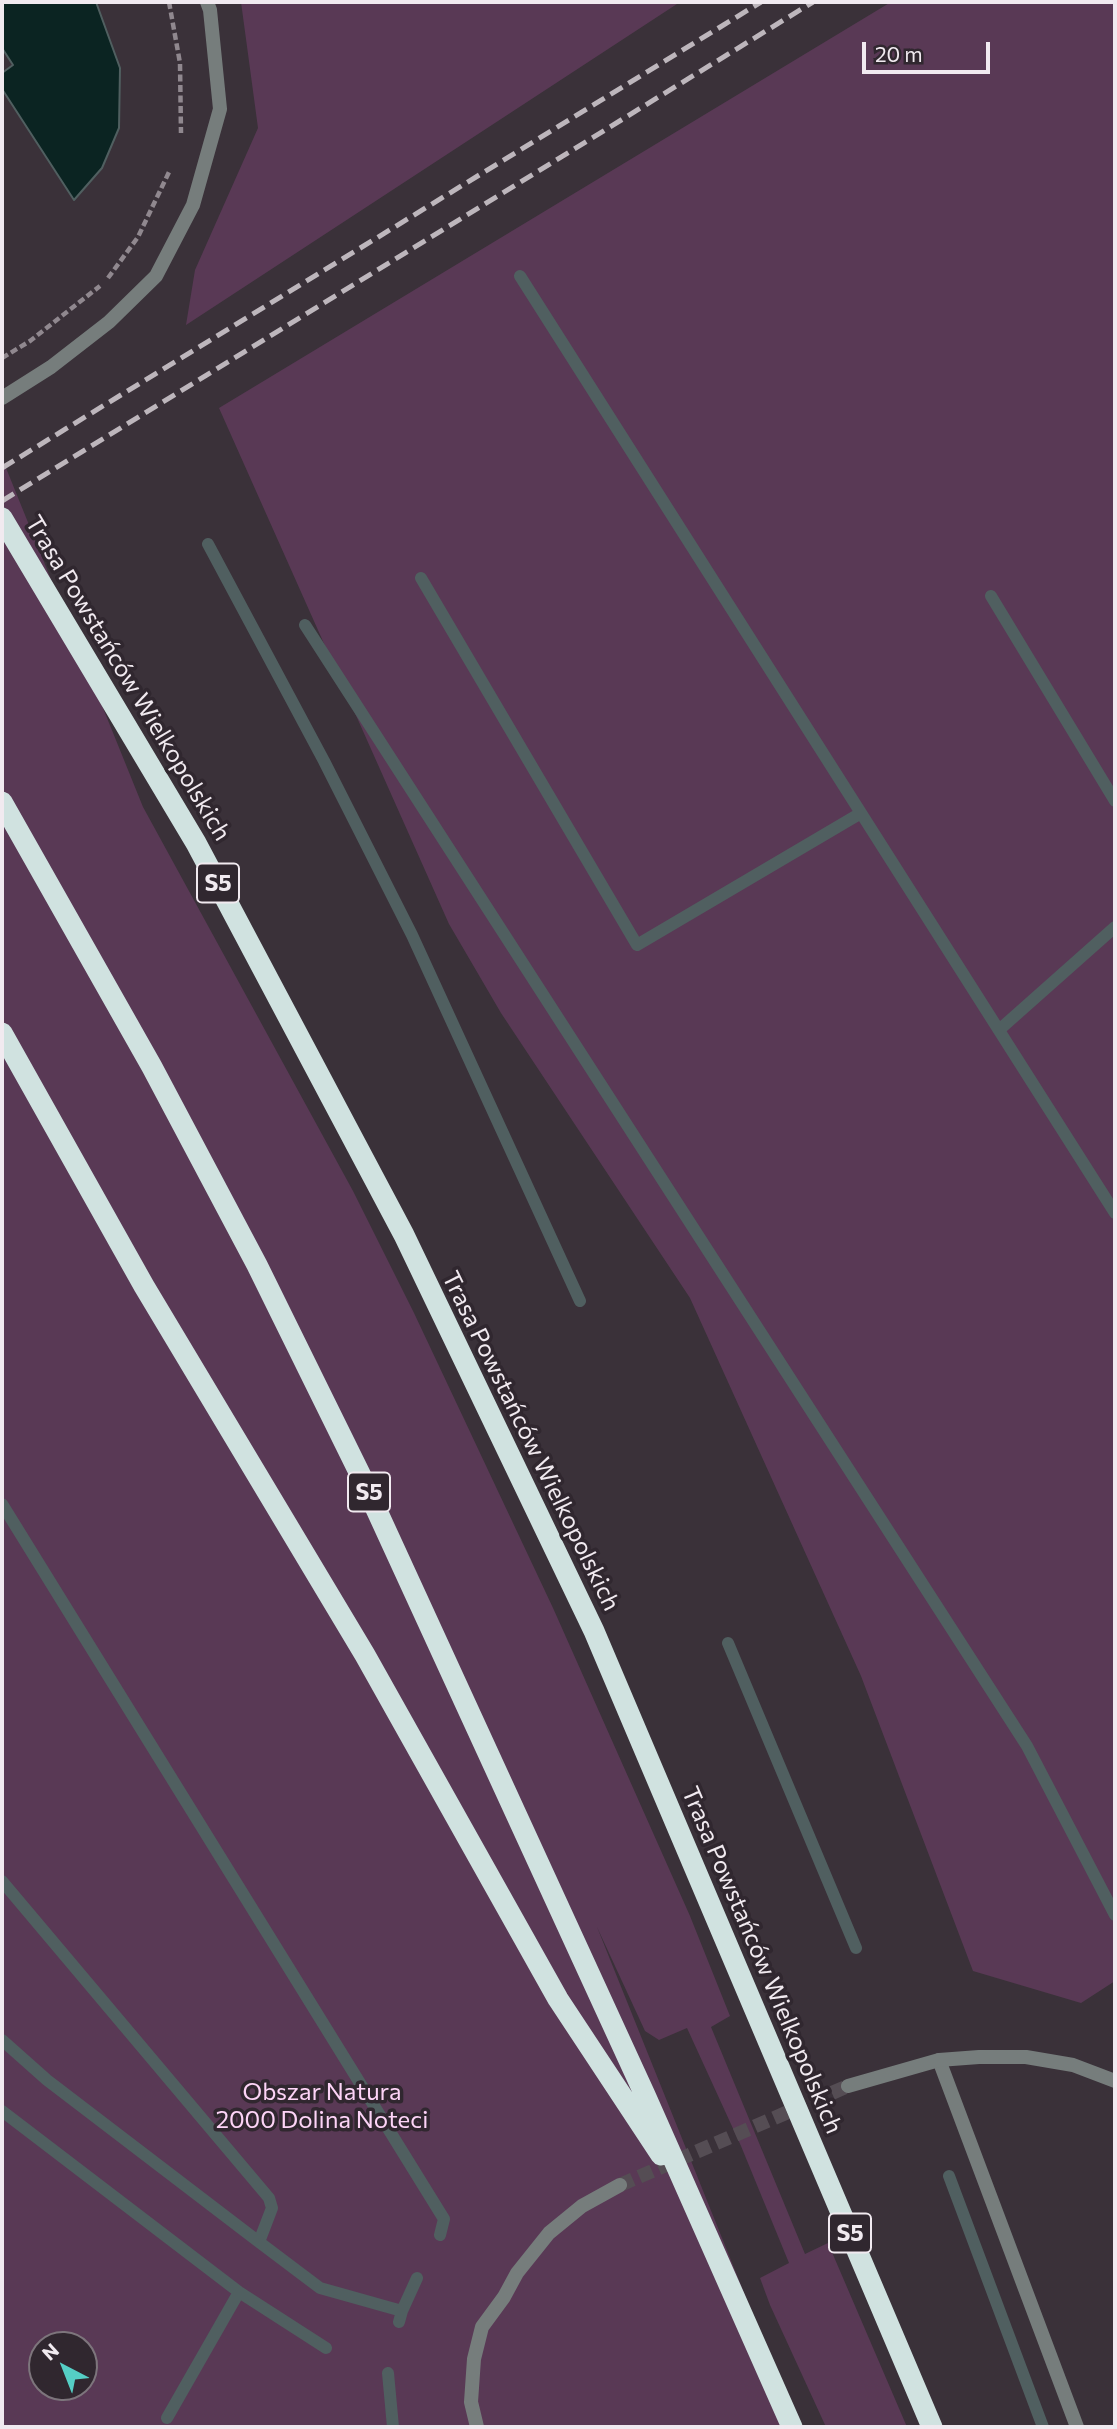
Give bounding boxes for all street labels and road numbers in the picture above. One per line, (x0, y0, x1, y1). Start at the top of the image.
street label: Trasa Powstańców Wielkopolskich (19, 510, 237, 846)
road number: S5 (197, 863, 239, 902)
street label: Trasa Powstańców Wielkopolskich (436, 1267, 626, 1615)
road number: S5 (348, 1472, 390, 1512)
street label: Trasa Powstańców Wielkopolskich (676, 1782, 848, 2138)
road number: S5 (829, 2214, 871, 2252)

